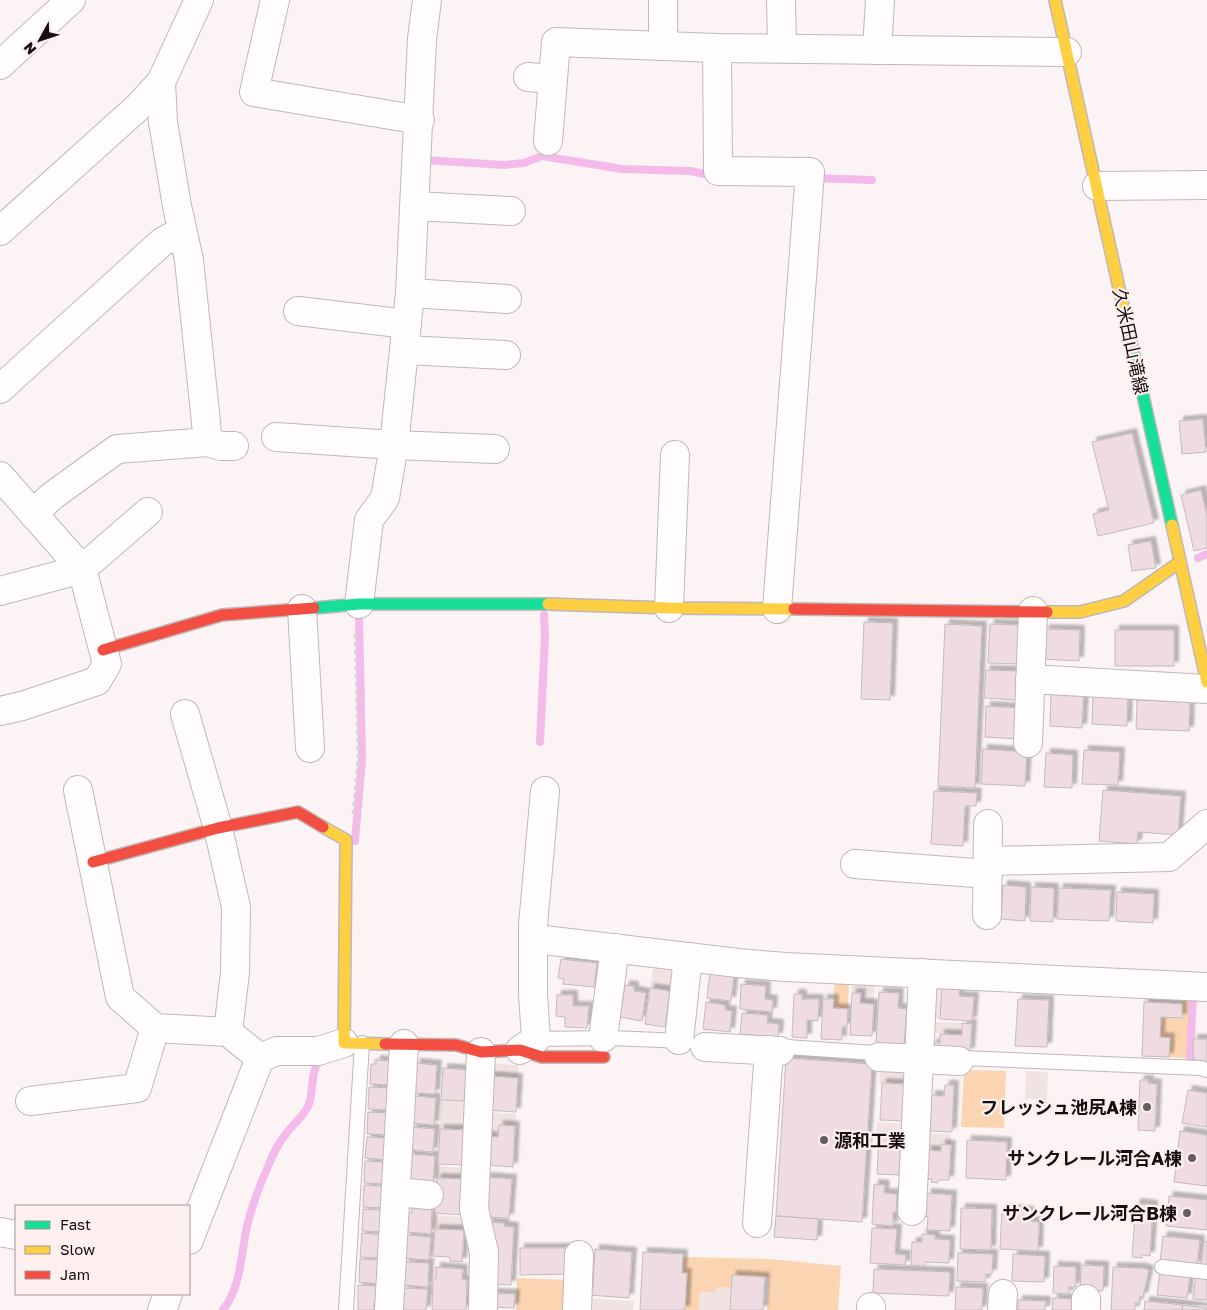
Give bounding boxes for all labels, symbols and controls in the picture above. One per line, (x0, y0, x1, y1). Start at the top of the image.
north arrow (15, 15, 65, 65)
text: N (20, 39, 40, 58)
street label: 久米田山滝線 (1109, 286, 1153, 396)
place label: フレッシュ池尻A棟 (980, 1096, 1137, 1118)
marker: フレッシュ池尻A棟 (1141, 1101, 1153, 1113)
place label: 源和工業 (834, 1129, 906, 1151)
marker: 源和工業 (818, 1134, 830, 1146)
place label: サンクレール河合A棟 (1007, 1147, 1182, 1169)
marker: サンクレール河合A棟 (1186, 1152, 1198, 1164)
place label: サンクレール河合B棟 (1002, 1202, 1177, 1224)
legend (15, 1205, 190, 1295)
marker: サンクレール河合B棟 (1181, 1207, 1193, 1219)
text: Fast (60, 1215, 91, 1233)
text: Slow (60, 1240, 95, 1258)
text: Jam (60, 1265, 90, 1283)

